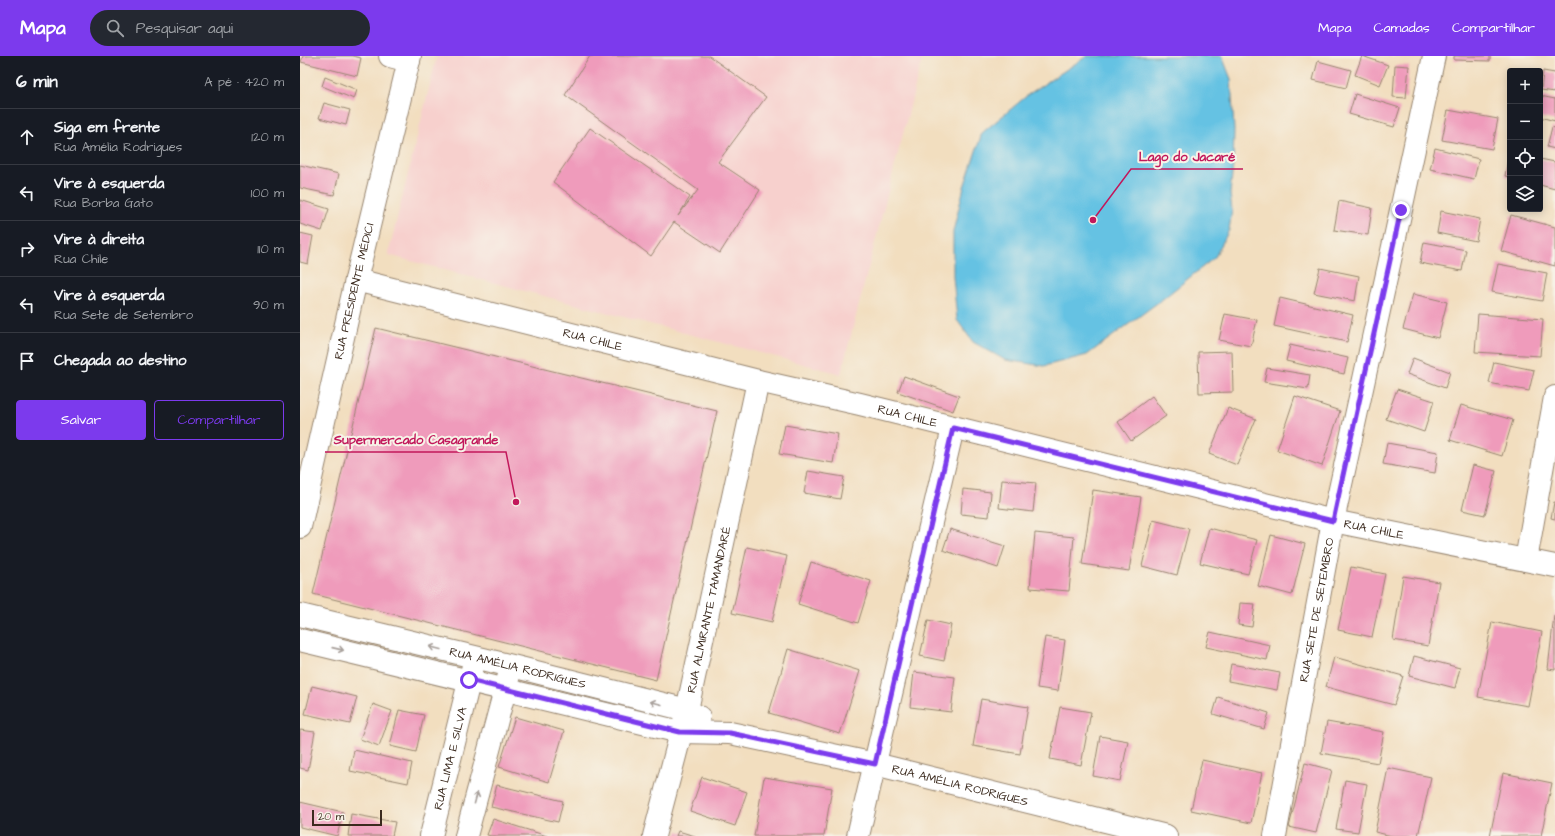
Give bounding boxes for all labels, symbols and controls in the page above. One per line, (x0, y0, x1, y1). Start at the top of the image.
search box (90, 10, 370, 46)
text: Mapa (20, 15, 66, 42)
icon: search (104, 17, 126, 39)
text: Pesquisar aqui (136, 18, 233, 39)
text: Mapa (1318, 18, 1352, 38)
text: Camadas (1374, 18, 1430, 38)
text: Compartilhar (1452, 18, 1535, 38)
map controls (1507, 68, 1543, 212)
button: + (1507, 68, 1543, 104)
text: 6 min (16, 70, 58, 94)
text: A pé · 420 m (204, 73, 284, 91)
button: − (1507, 104, 1543, 140)
text: Siga em frente (54, 117, 160, 138)
icon: ahead (16, 126, 38, 148)
text: 120 m (251, 128, 284, 146)
text: Rua Amélia Rodrigues (54, 138, 182, 156)
button: locate (1507, 140, 1543, 176)
callout: Lago do Jacaré (1131, 144, 1243, 169)
text: Lago do Jacaré (1139, 148, 1235, 168)
text: Vire à esquerda (54, 173, 164, 194)
button: layers (1507, 176, 1543, 212)
icon: left (16, 182, 38, 204)
text: 100 m (251, 184, 284, 202)
text: Rua Borba Gato (54, 194, 153, 212)
route end (1392, 201, 1410, 219)
street label: RUA PRESIDENTE MÉDICI (330, 221, 378, 361)
text: Vire à direita (54, 229, 144, 250)
icon: right (16, 238, 38, 260)
text: 110 m (257, 240, 284, 258)
text: Rua Chile (54, 250, 108, 268)
text: Vire à esquerda (54, 285, 164, 306)
icon: left (16, 294, 38, 316)
text: 90 m (253, 296, 284, 314)
text: Rua Sete de Setembro (54, 306, 193, 324)
street label: RUA CHILE (561, 324, 624, 356)
icon: arrive (16, 350, 38, 372)
text: Chegada ao destino (54, 350, 187, 371)
button: Salvar (16, 400, 146, 440)
button: Compartilhar (154, 400, 284, 440)
street label: RUA CHILE (876, 401, 939, 432)
callout: Supermercado Casagrande (325, 427, 506, 452)
text: Supermercado Casagrande (333, 431, 498, 451)
street label: RUA CHILE (1342, 515, 1405, 544)
street label: RUA ALMIRANTE TAMANDARÉ (683, 525, 735, 695)
street label: RUA SETE DE SETEMBRO (1296, 536, 1339, 683)
one-way arrow (429, 643, 442, 651)
street label: RUA AMÉLIA RODRIGUES (448, 643, 588, 693)
one-way arrow (331, 645, 344, 653)
route start (460, 671, 478, 689)
one-way arrow (650, 698, 663, 706)
street label: RUA LIMA E SILVA (430, 705, 472, 812)
street label: RUA AMÉLIA RODRIGUES (890, 761, 1030, 811)
one-way arrow (473, 792, 480, 805)
scale bar (312, 808, 382, 827)
text: 20 m (318, 809, 344, 824)

